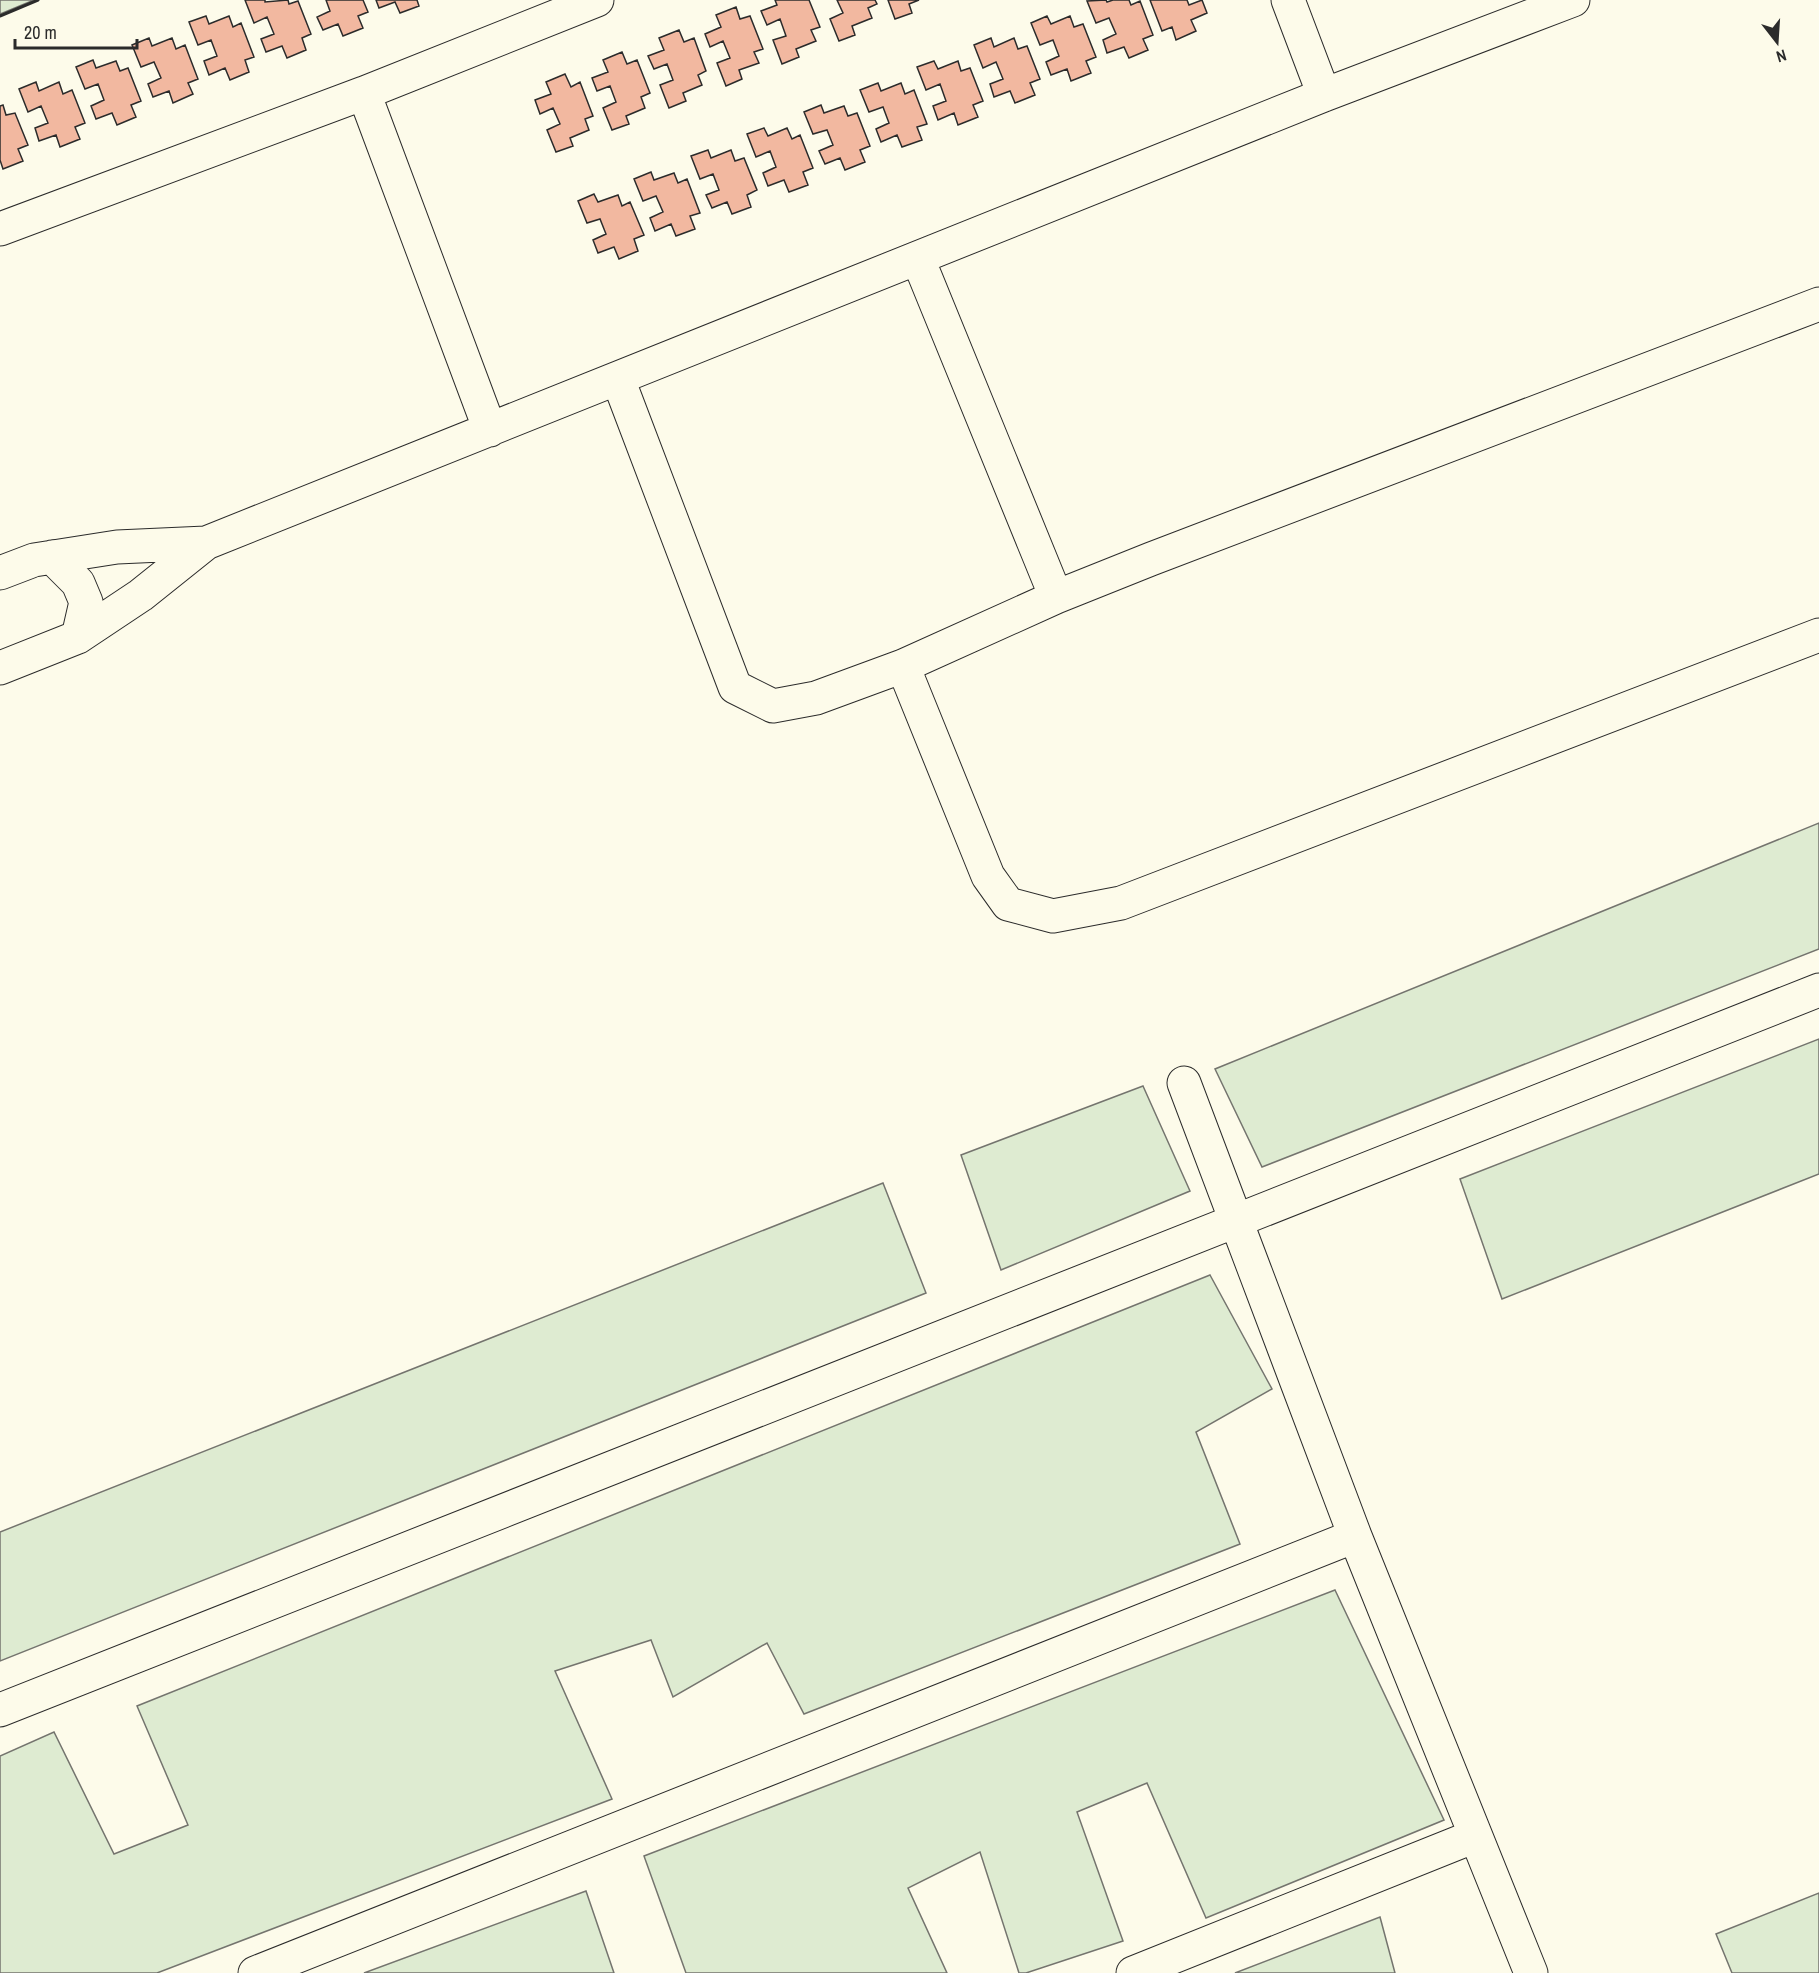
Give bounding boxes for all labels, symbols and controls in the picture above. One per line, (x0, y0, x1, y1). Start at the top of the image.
scale bar (15, 12, 136, 50)
north arrow (1747, 12, 1807, 72)
text: 20 m (24, 20, 57, 45)
text: N (1774, 44, 1789, 68)

